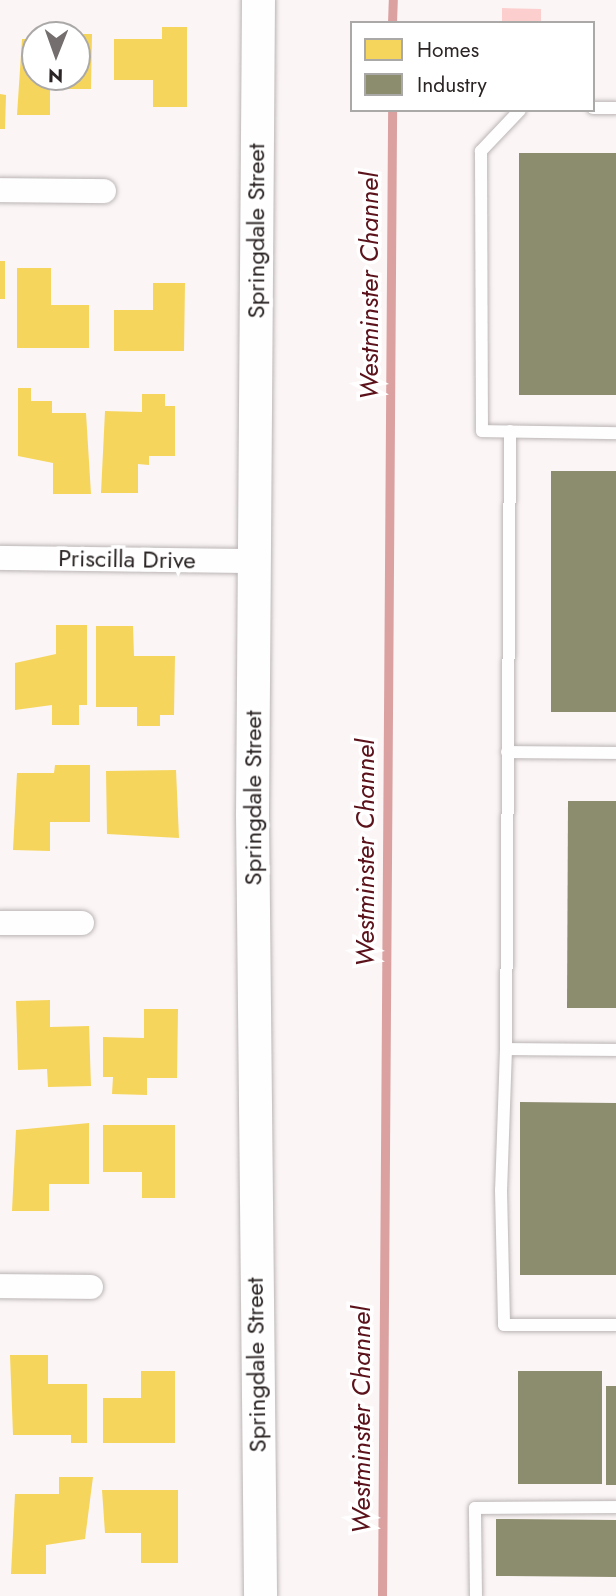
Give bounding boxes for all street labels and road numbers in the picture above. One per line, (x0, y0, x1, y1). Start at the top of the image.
street label: Springdale Street (242, 143, 270, 319)
street label: Priscilla Drive (58, 543, 196, 575)
street label: Springdale Street (239, 710, 267, 886)
street label: Springdale Street (240, 1277, 272, 1453)

